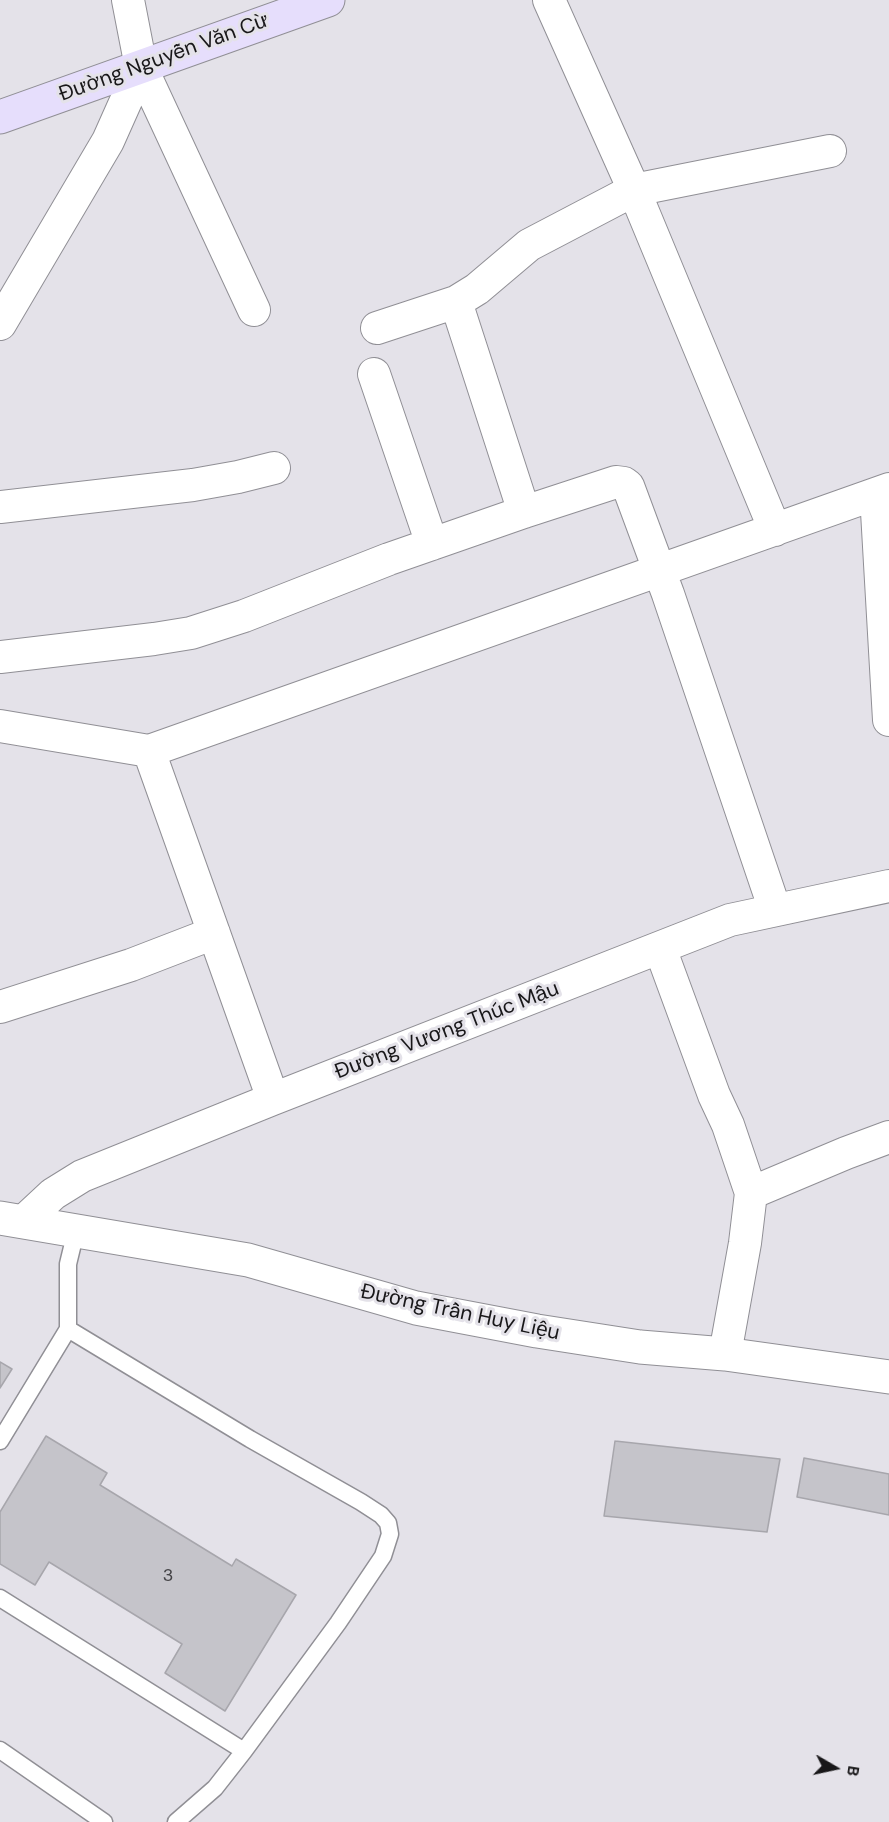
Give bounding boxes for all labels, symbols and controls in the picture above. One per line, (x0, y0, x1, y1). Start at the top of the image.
street label: Đường Nguyễn Văn Cừ (56, 8, 272, 108)
street label: Đường Vương Thúc Mậu (331, 977, 563, 1085)
street label: Đường Trần Huy Liệu (358, 1280, 562, 1346)
house number: 3 (163, 1565, 173, 1587)
north arrow (805, 1738, 865, 1798)
text: B (842, 1764, 864, 1778)

